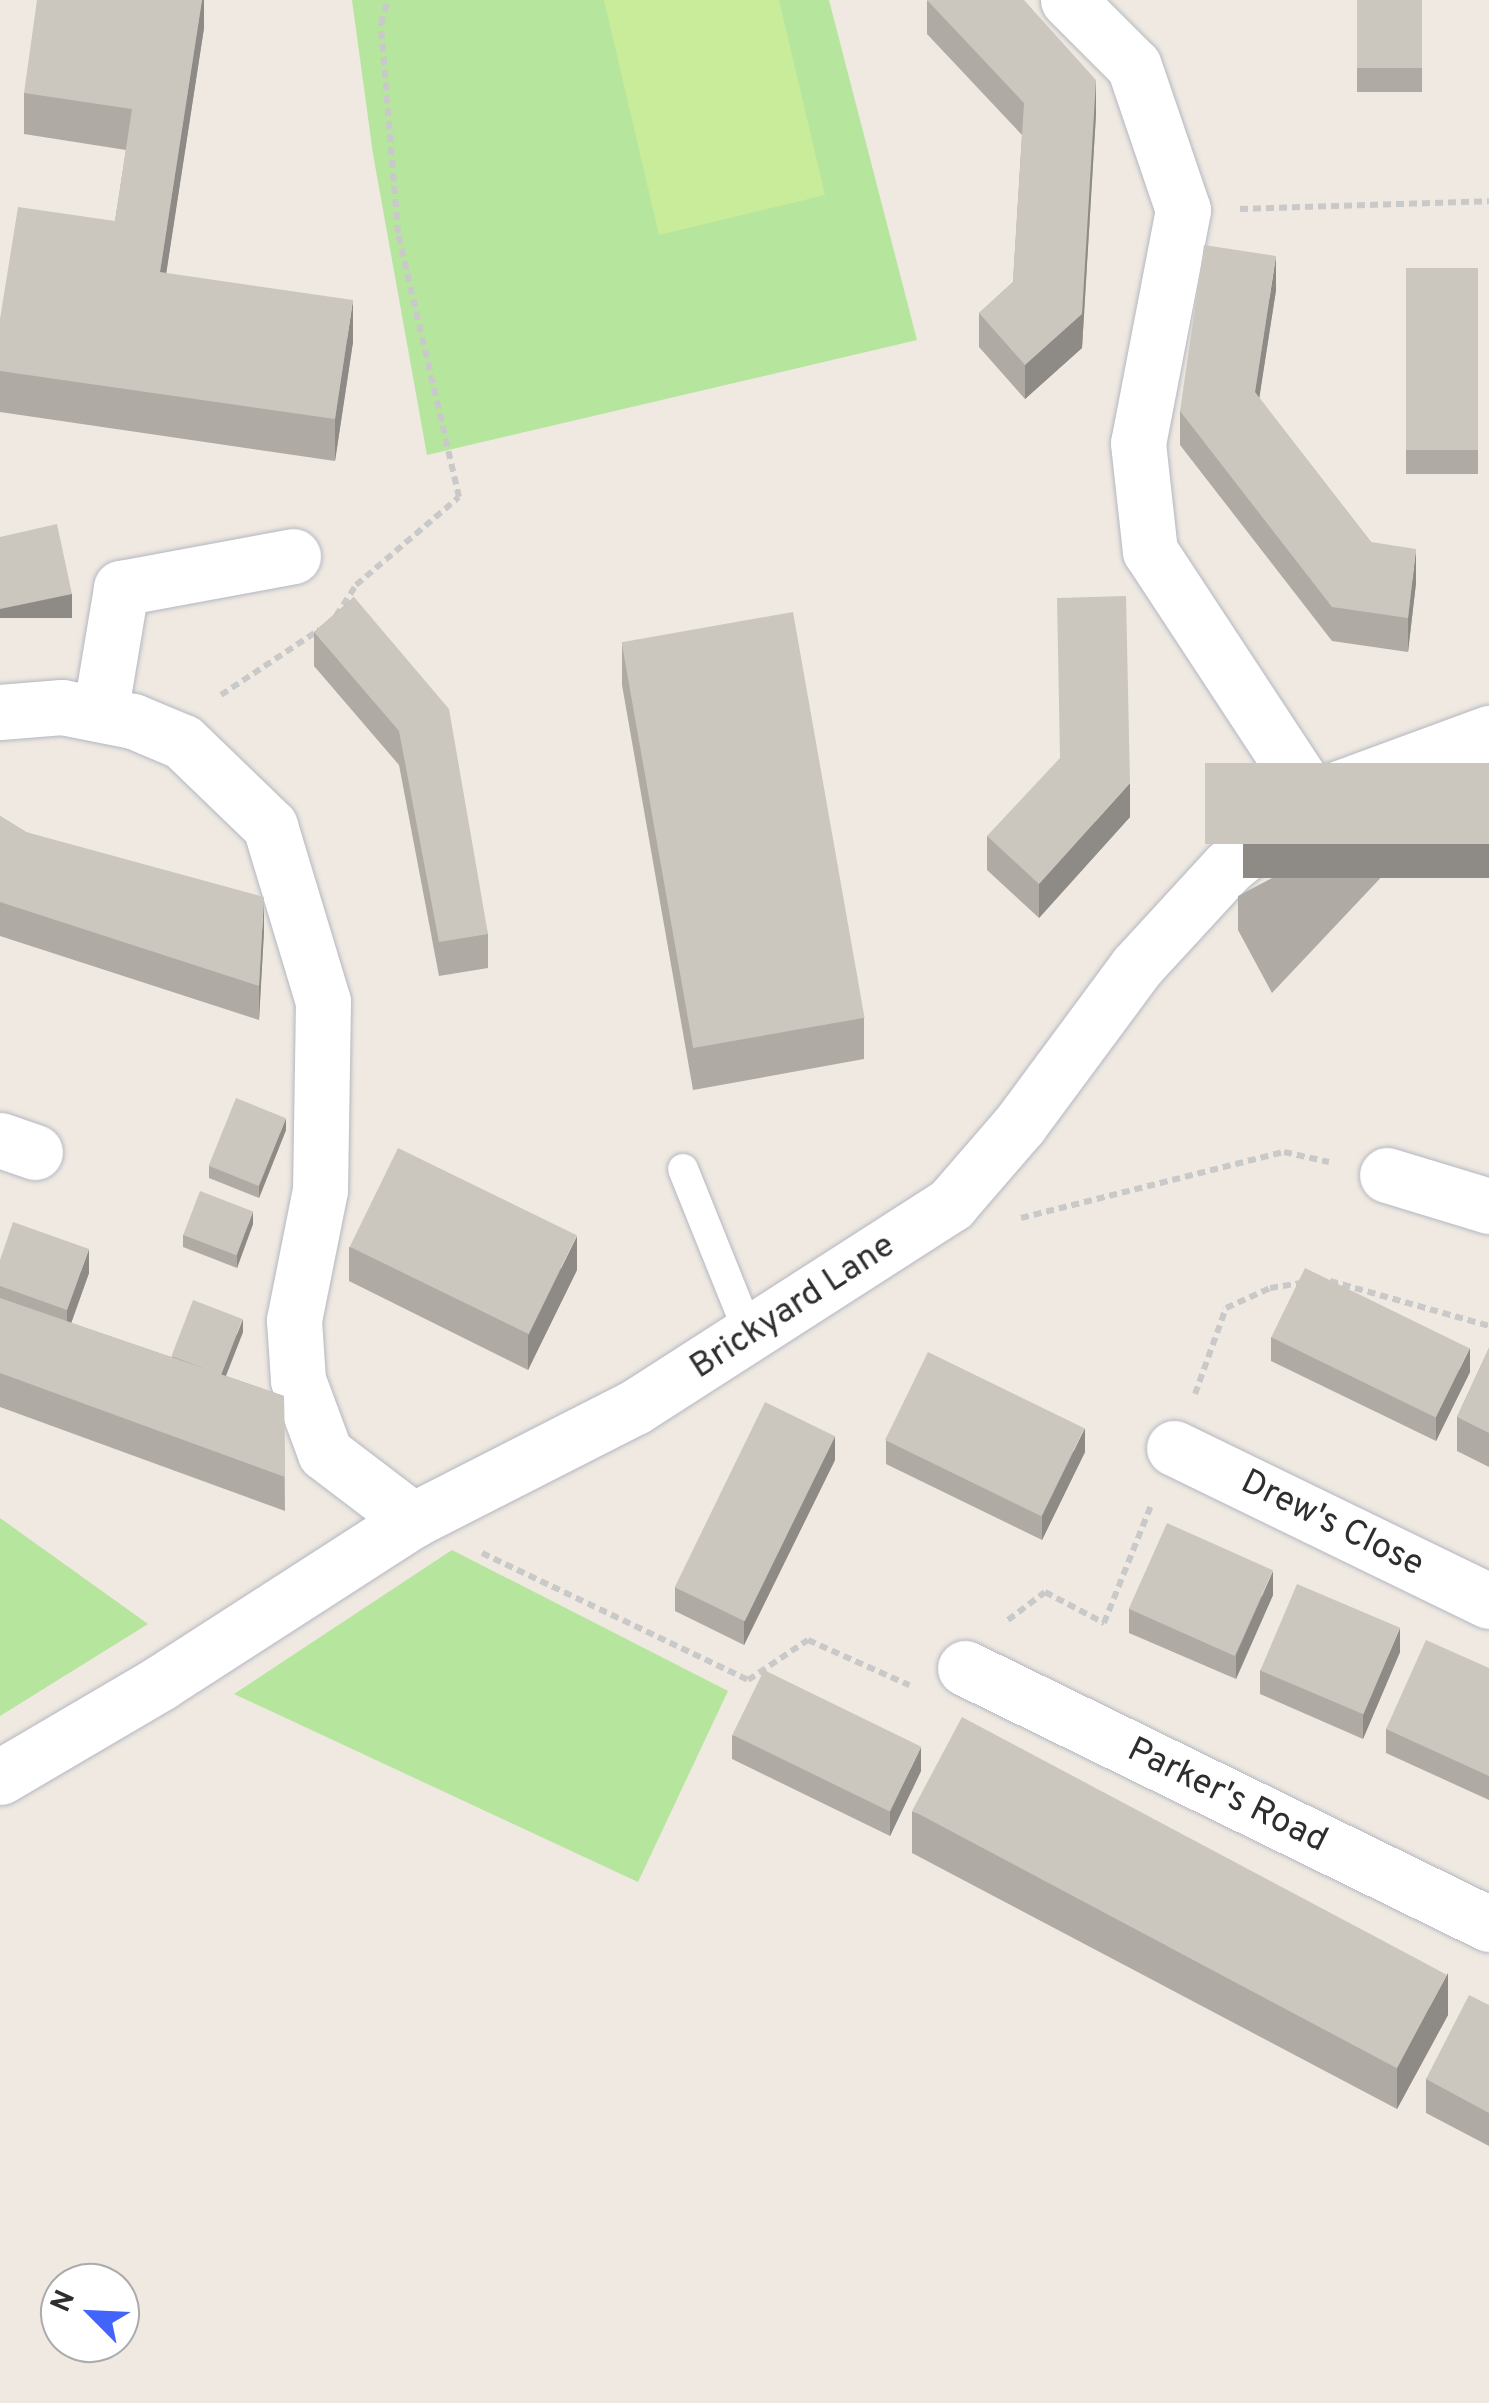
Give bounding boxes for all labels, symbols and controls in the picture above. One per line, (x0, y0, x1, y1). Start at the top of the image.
street label: Brickyard Lane (683, 1225, 903, 1389)
street label: Drew's Close (1234, 1462, 1430, 1586)
street label: Parker's Road (1120, 1730, 1334, 1862)
north arrow (40, 2263, 140, 2363)
text: N (44, 2285, 85, 2318)

